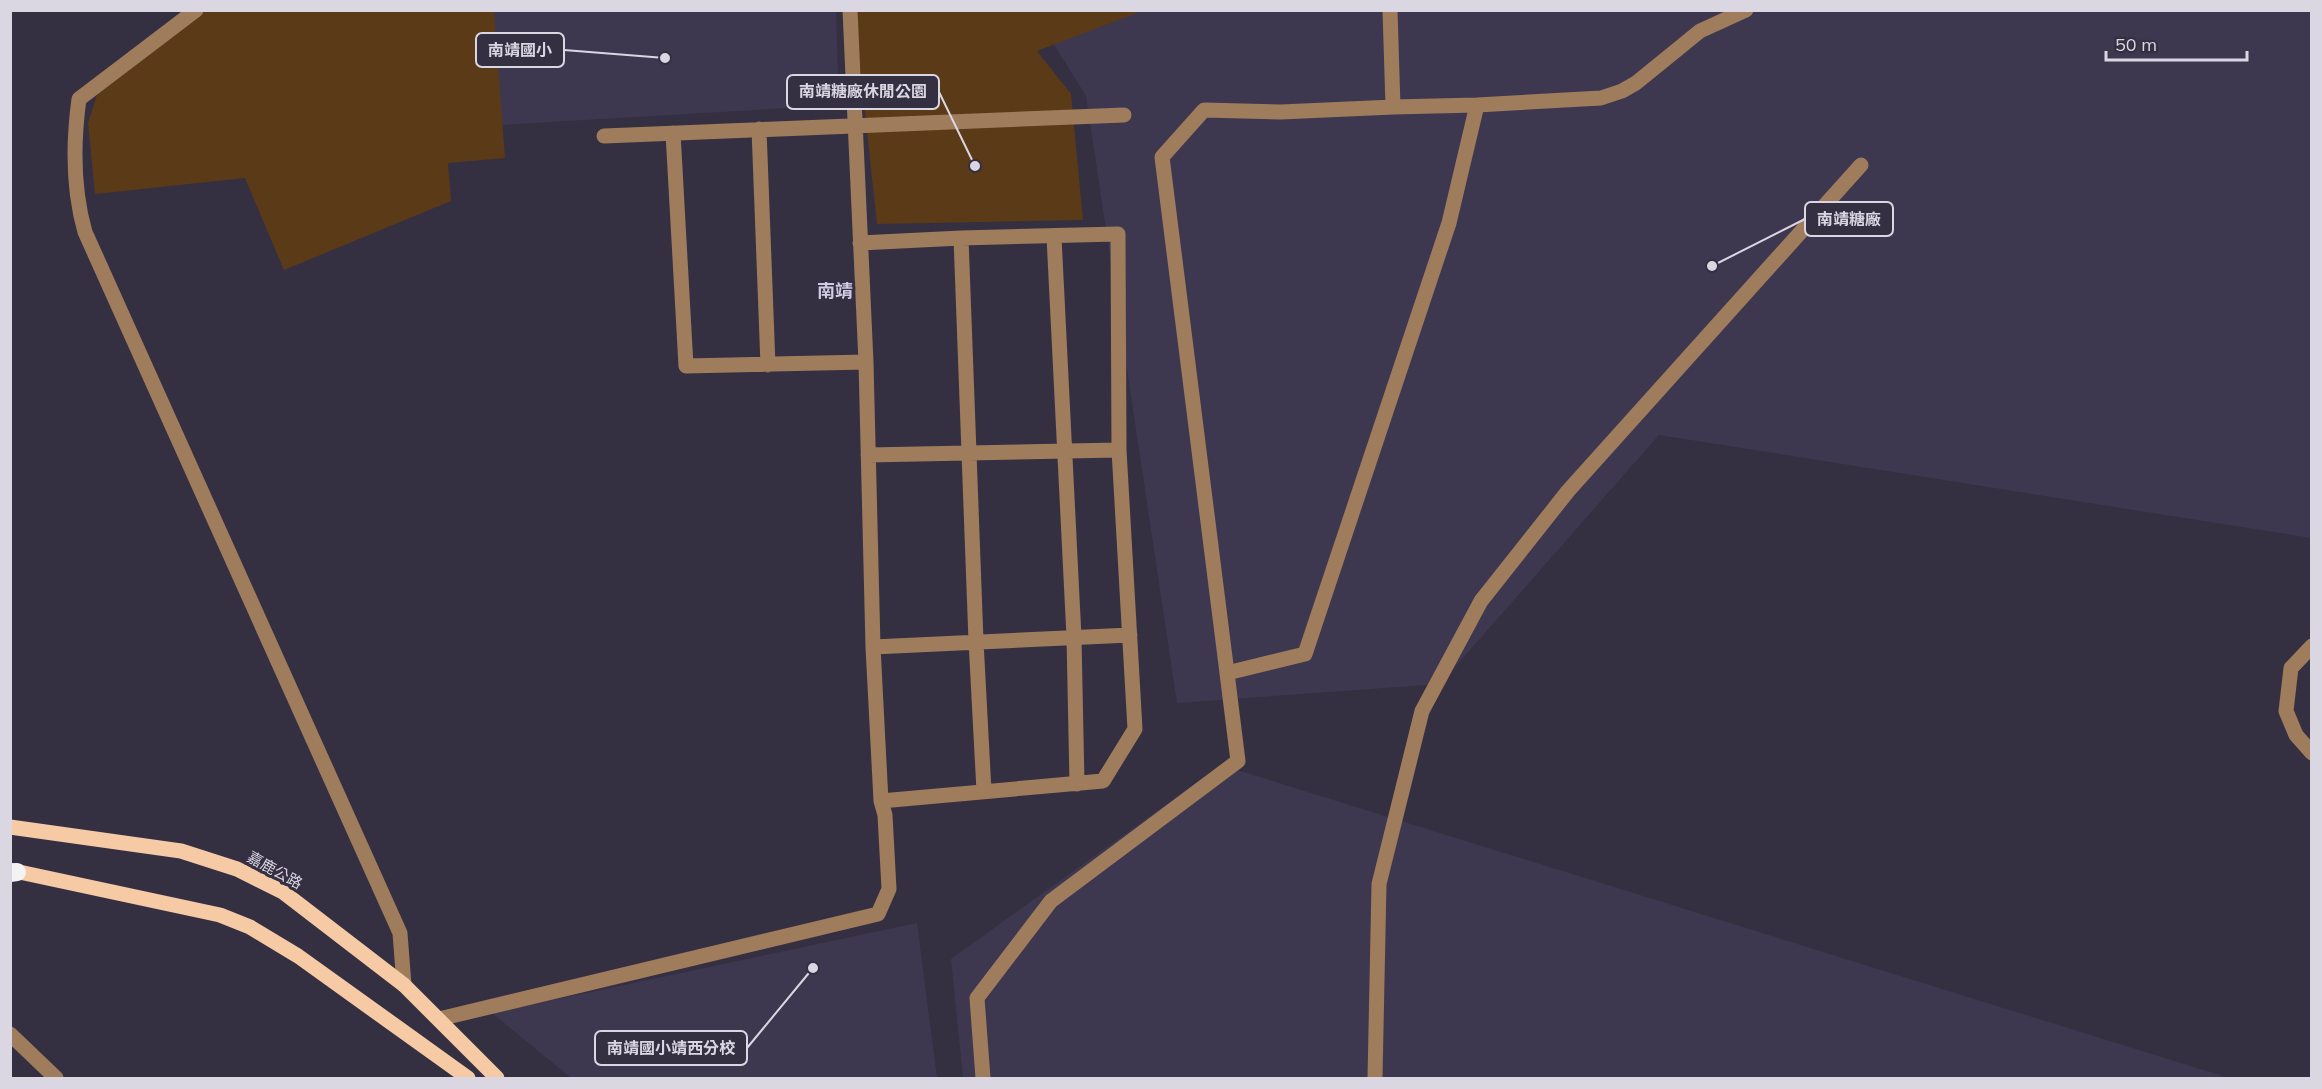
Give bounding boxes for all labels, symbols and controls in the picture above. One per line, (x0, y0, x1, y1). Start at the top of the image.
scale bar (2106, 24, 2247, 62)
callout: 南靖國小 (476, 33, 564, 67)
text: 50 m (2115, 33, 2157, 56)
text: 南靖國小 (488, 40, 552, 60)
callout: 南靖糖廠休閒公園 (787, 75, 939, 109)
text: 南靖糖廠休閒公園 (799, 81, 927, 101)
callout: 南靖糖廠 (1805, 202, 1893, 236)
text: 南靖糖廠 (1817, 209, 1881, 229)
district label: 南靖 (817, 279, 853, 302)
street label: 嘉鹿公路 (244, 847, 306, 893)
callout: 南靖國小靖西分校 (595, 1031, 747, 1065)
text: 南靖國小靖西分校 (607, 1038, 736, 1058)

